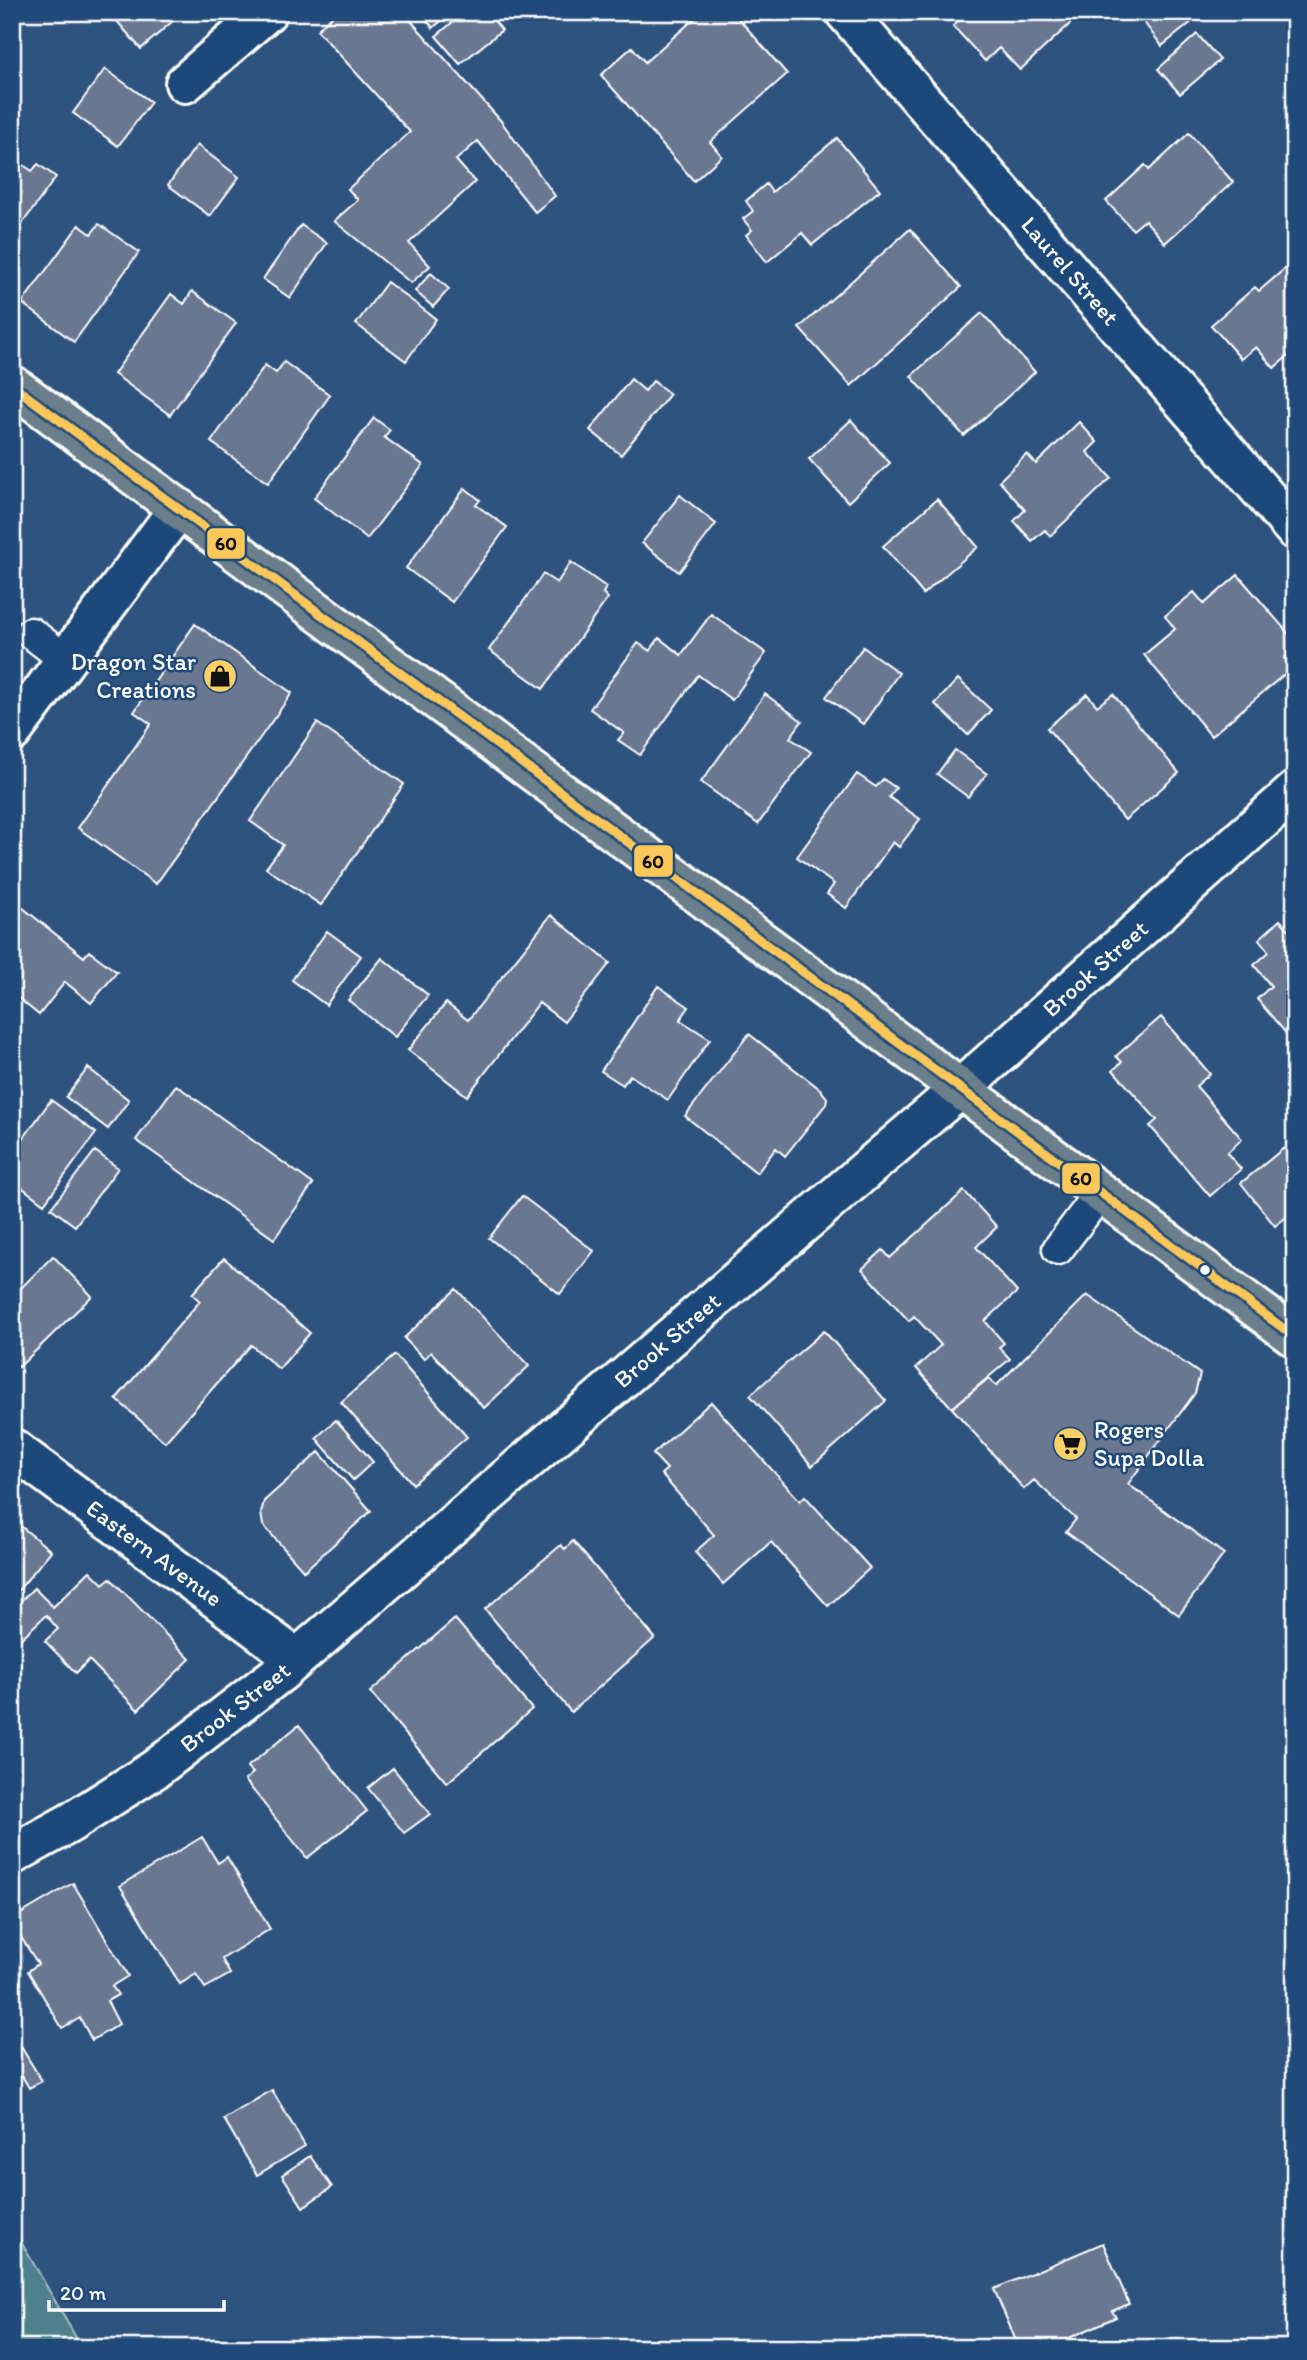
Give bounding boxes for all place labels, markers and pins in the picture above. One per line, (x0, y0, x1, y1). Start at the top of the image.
place label: Dragon Star Creations (71, 647, 196, 704)
shop icon: Dragon Star Creations (201, 657, 239, 695)
unlabelled marker (1198, 1263, 1212, 1277)
place label: Rogers Supa Dolla (1094, 1415, 1205, 1472)
supermarket icon: Rogers Supa Dolla (1051, 1425, 1089, 1463)

